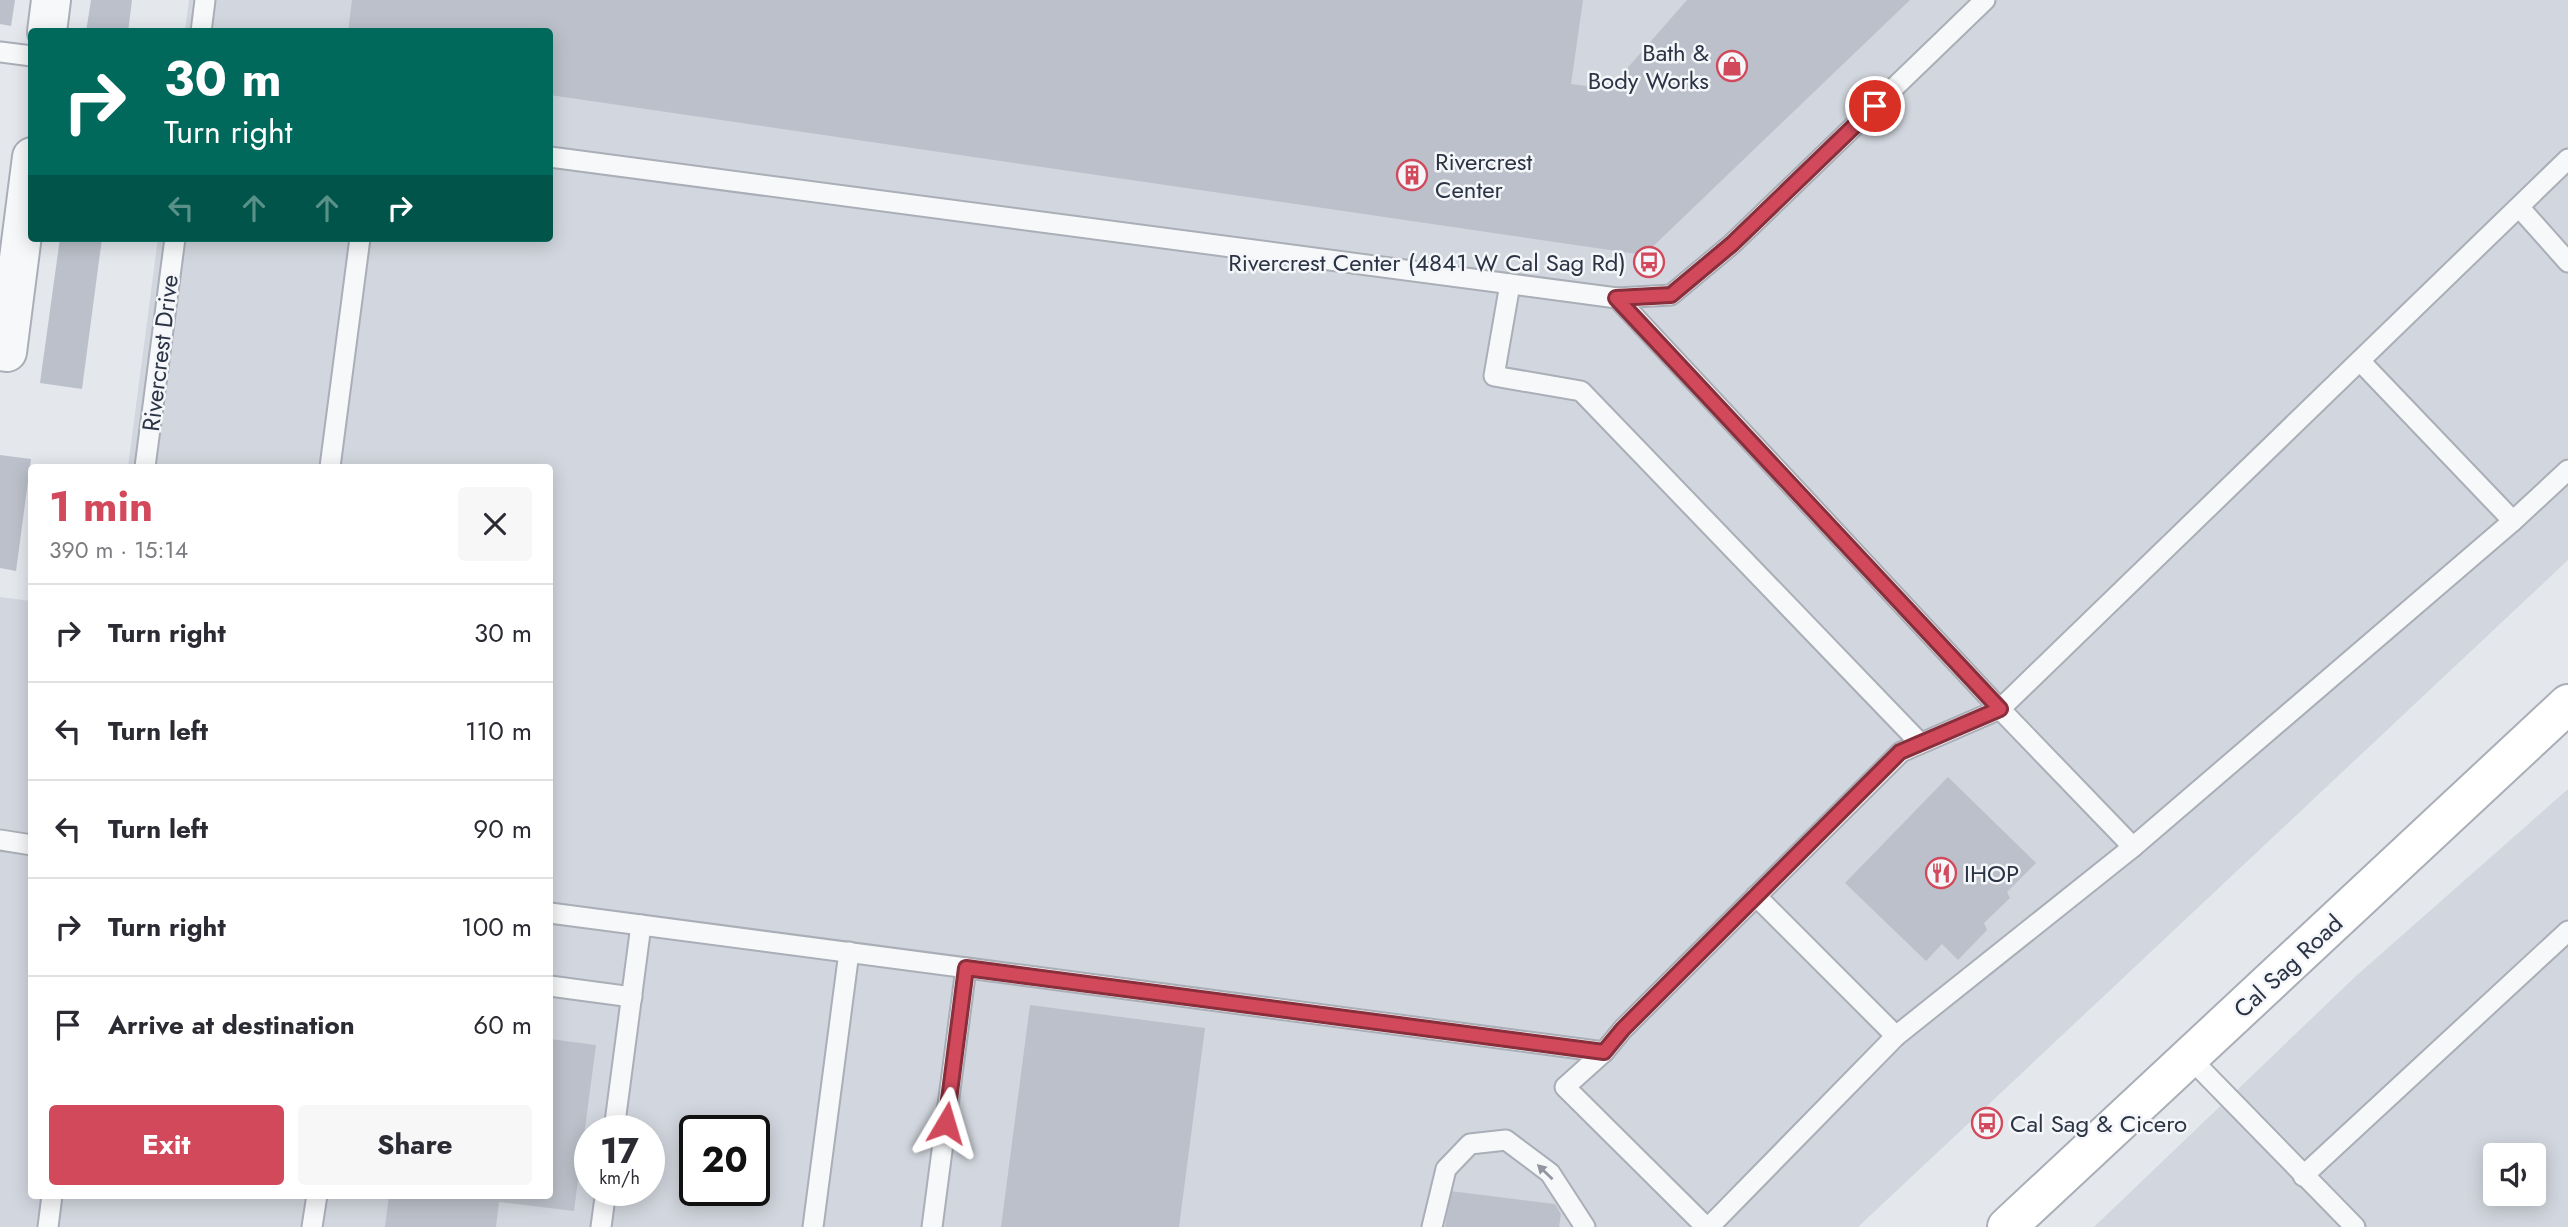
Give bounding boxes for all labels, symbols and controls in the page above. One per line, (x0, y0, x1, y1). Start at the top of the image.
place label: Bath & Body Works (1588, 35, 1709, 98)
text: 30 m (164, 44, 282, 114)
shop icon: Bath & Body Works (1715, 49, 1749, 83)
icon: right (49, 56, 140, 147)
pin (1845, 76, 1905, 136)
icon: arrive (1856, 87, 1894, 125)
text: Turn right (164, 109, 293, 155)
place label: Rivercrest Center (1435, 144, 1532, 207)
building icon: Rivercrest Center (1395, 158, 1429, 192)
icon: left (162, 189, 200, 227)
icon: ahead (235, 189, 273, 227)
icon: ahead (308, 189, 346, 227)
icon: right (381, 189, 419, 227)
place label: Rivercrest Center (4841 W Cal Sag Rd) (1228, 245, 1626, 280)
bus stop icon: Rivercrest Center (4841 W Cal Sag Rd) (1632, 245, 1666, 279)
street label: Rivercrest Drive (133, 273, 187, 433)
text: 1 min (49, 476, 153, 537)
button: close (458, 487, 532, 561)
text: 390 m · 15:14 (49, 533, 188, 567)
icon: right (49, 614, 87, 652)
text: Turn right (108, 614, 226, 652)
text: 30 m (474, 614, 532, 652)
icon: left (49, 712, 87, 750)
text: Turn left (108, 712, 208, 750)
text: 110 m (465, 712, 532, 750)
icon: left (49, 810, 87, 848)
text: Turn left (108, 810, 208, 848)
text: 90 m (473, 810, 532, 848)
restaurant icon: IHOP (1924, 856, 1958, 890)
place label: IHOP (1964, 856, 2019, 891)
street label: Cal Sag Road (2226, 906, 2350, 1026)
icon: right (49, 908, 87, 946)
text: Turn right (108, 908, 226, 946)
text: 100 m (461, 908, 532, 946)
icon: arrive (49, 1006, 87, 1044)
text: Arrive at destination (108, 1006, 355, 1044)
text: 60 m (473, 1006, 532, 1044)
position arrow (909, 1086, 983, 1160)
button: Exit (49, 1105, 284, 1185)
button: Share (298, 1105, 532, 1185)
bus stop icon: Cal Sag & Cicero (1970, 1106, 2004, 1140)
place label: Cal Sag & Cicero (2010, 1106, 2187, 1141)
speed limit sign: 20 (679, 1115, 770, 1206)
text: 17 (600, 1126, 639, 1176)
map controls (2483, 1143, 2546, 1206)
button: sound (2483, 1143, 2546, 1206)
one-way arrow (1537, 1163, 1554, 1180)
text: km/h (599, 1165, 640, 1191)

